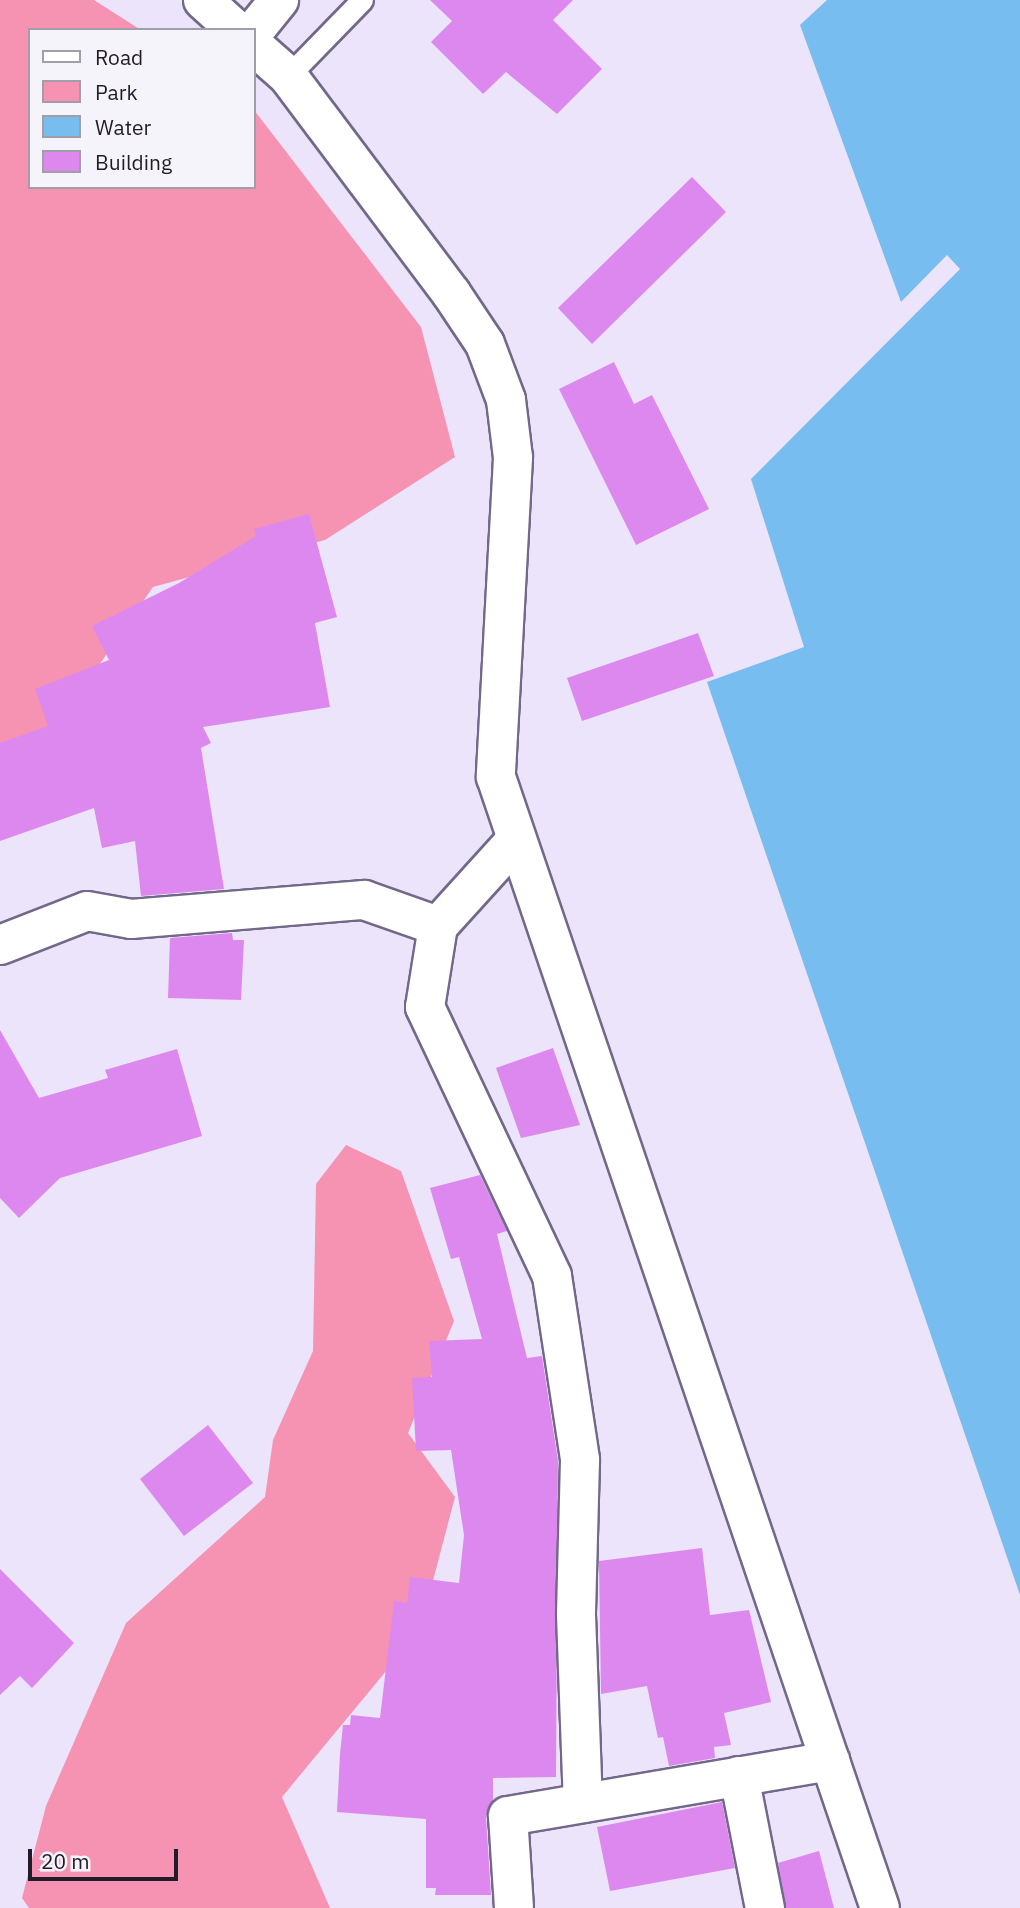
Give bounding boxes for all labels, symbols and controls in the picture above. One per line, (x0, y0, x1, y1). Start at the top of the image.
legend (28, 28, 256, 189)
text: Road (95, 43, 143, 71)
text: Park (95, 78, 138, 106)
text: Water (95, 113, 151, 141)
text: Building (95, 148, 172, 176)
scale bar (32, 1834, 182, 1878)
text: 20 m (41, 1847, 90, 1875)

